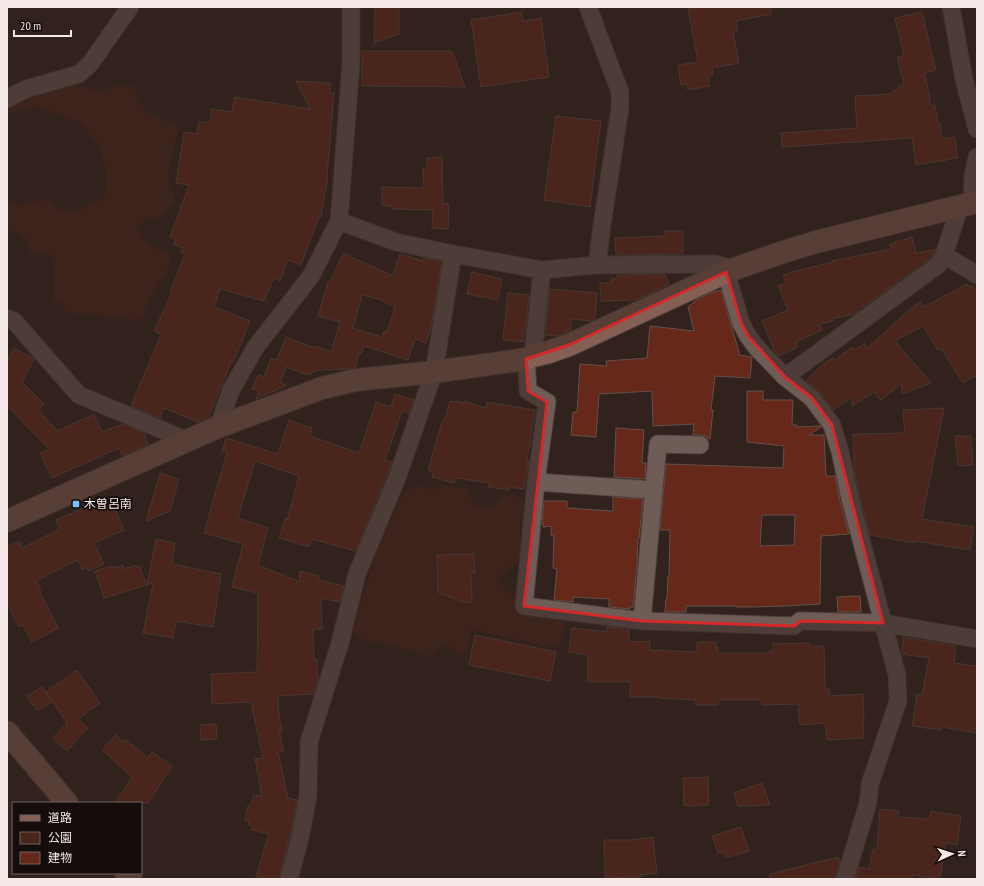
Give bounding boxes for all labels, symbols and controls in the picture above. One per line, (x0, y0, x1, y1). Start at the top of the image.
scale bar (14, 12, 71, 38)
text: 20 m (20, 18, 41, 33)
place label: 木曽呂南 (84, 496, 132, 511)
marker: 木曽呂南 (71, 499, 81, 509)
legend (12, 802, 142, 874)
text: 道路 (48, 810, 72, 825)
text: 公園 (48, 830, 72, 845)
north arrow (932, 834, 972, 874)
text: 建物 (48, 850, 72, 865)
text: N (955, 850, 969, 857)

